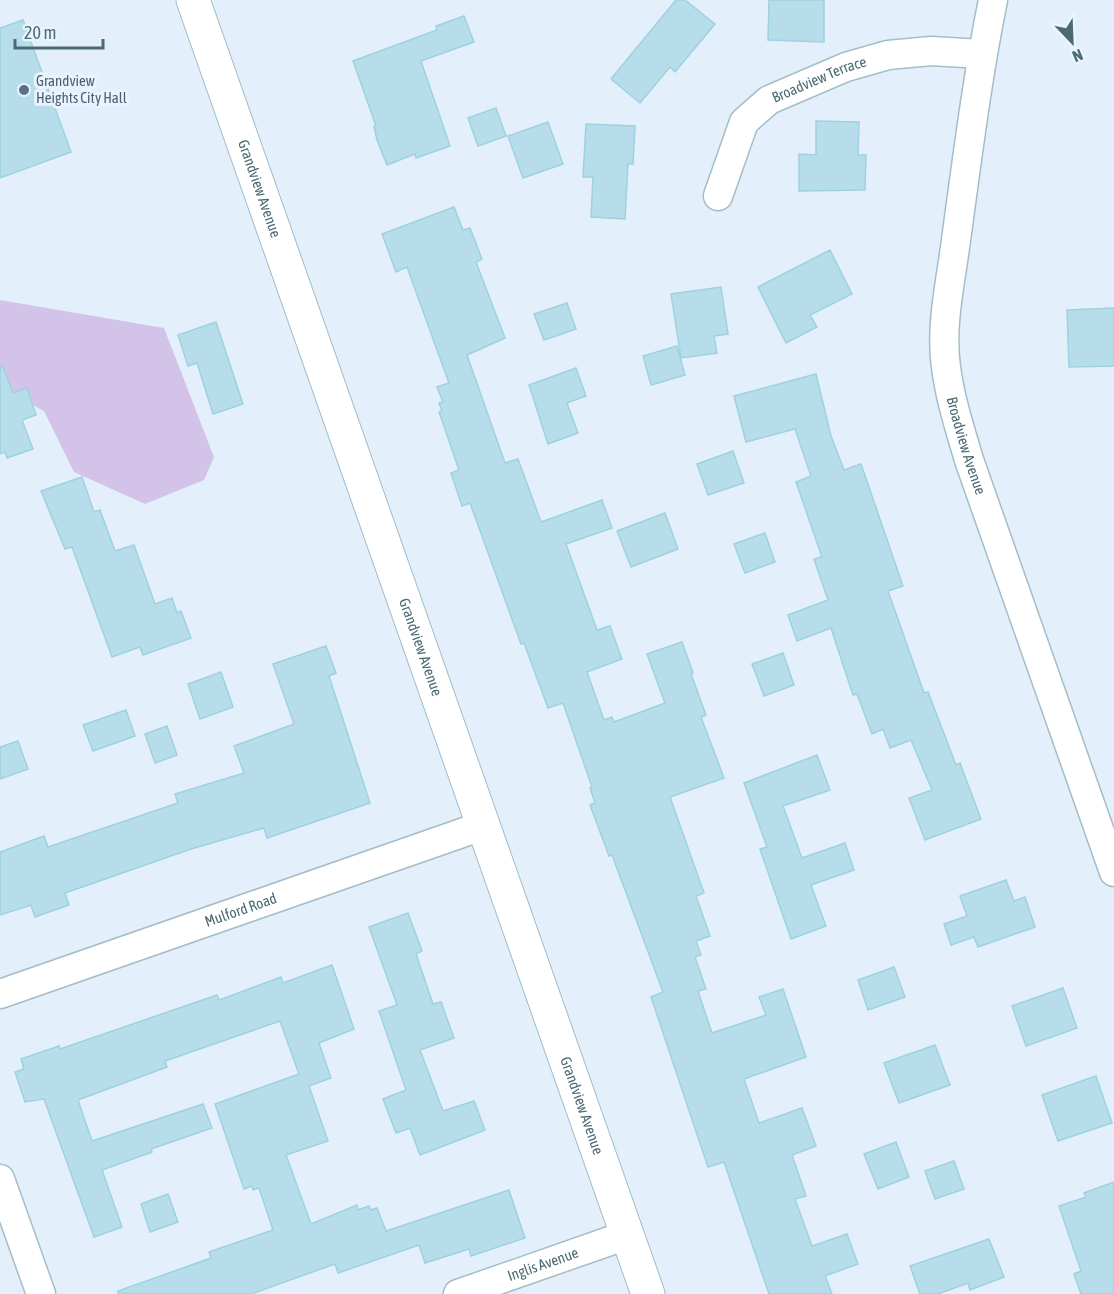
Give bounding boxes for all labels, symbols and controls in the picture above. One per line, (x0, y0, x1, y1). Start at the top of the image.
scale bar (15, 12, 104, 50)
north arrow (1042, 12, 1102, 72)
text: 20 m (24, 22, 56, 43)
text: N (1070, 46, 1086, 66)
street label: Broadview Terrace (769, 53, 868, 106)
place label: Grandview Heights City Hall (36, 72, 127, 106)
marker: Grandview Heights City Hall (17, 83, 31, 97)
street label: Grandview Avenue (235, 137, 285, 240)
street label: Broadview Avenue (944, 395, 990, 497)
street label: Grandview Avenue (396, 596, 446, 698)
street label: Mulford Road (203, 889, 279, 930)
street label: Grandview Avenue (557, 1054, 607, 1157)
street label: Inglis Avenue (505, 1244, 581, 1284)

